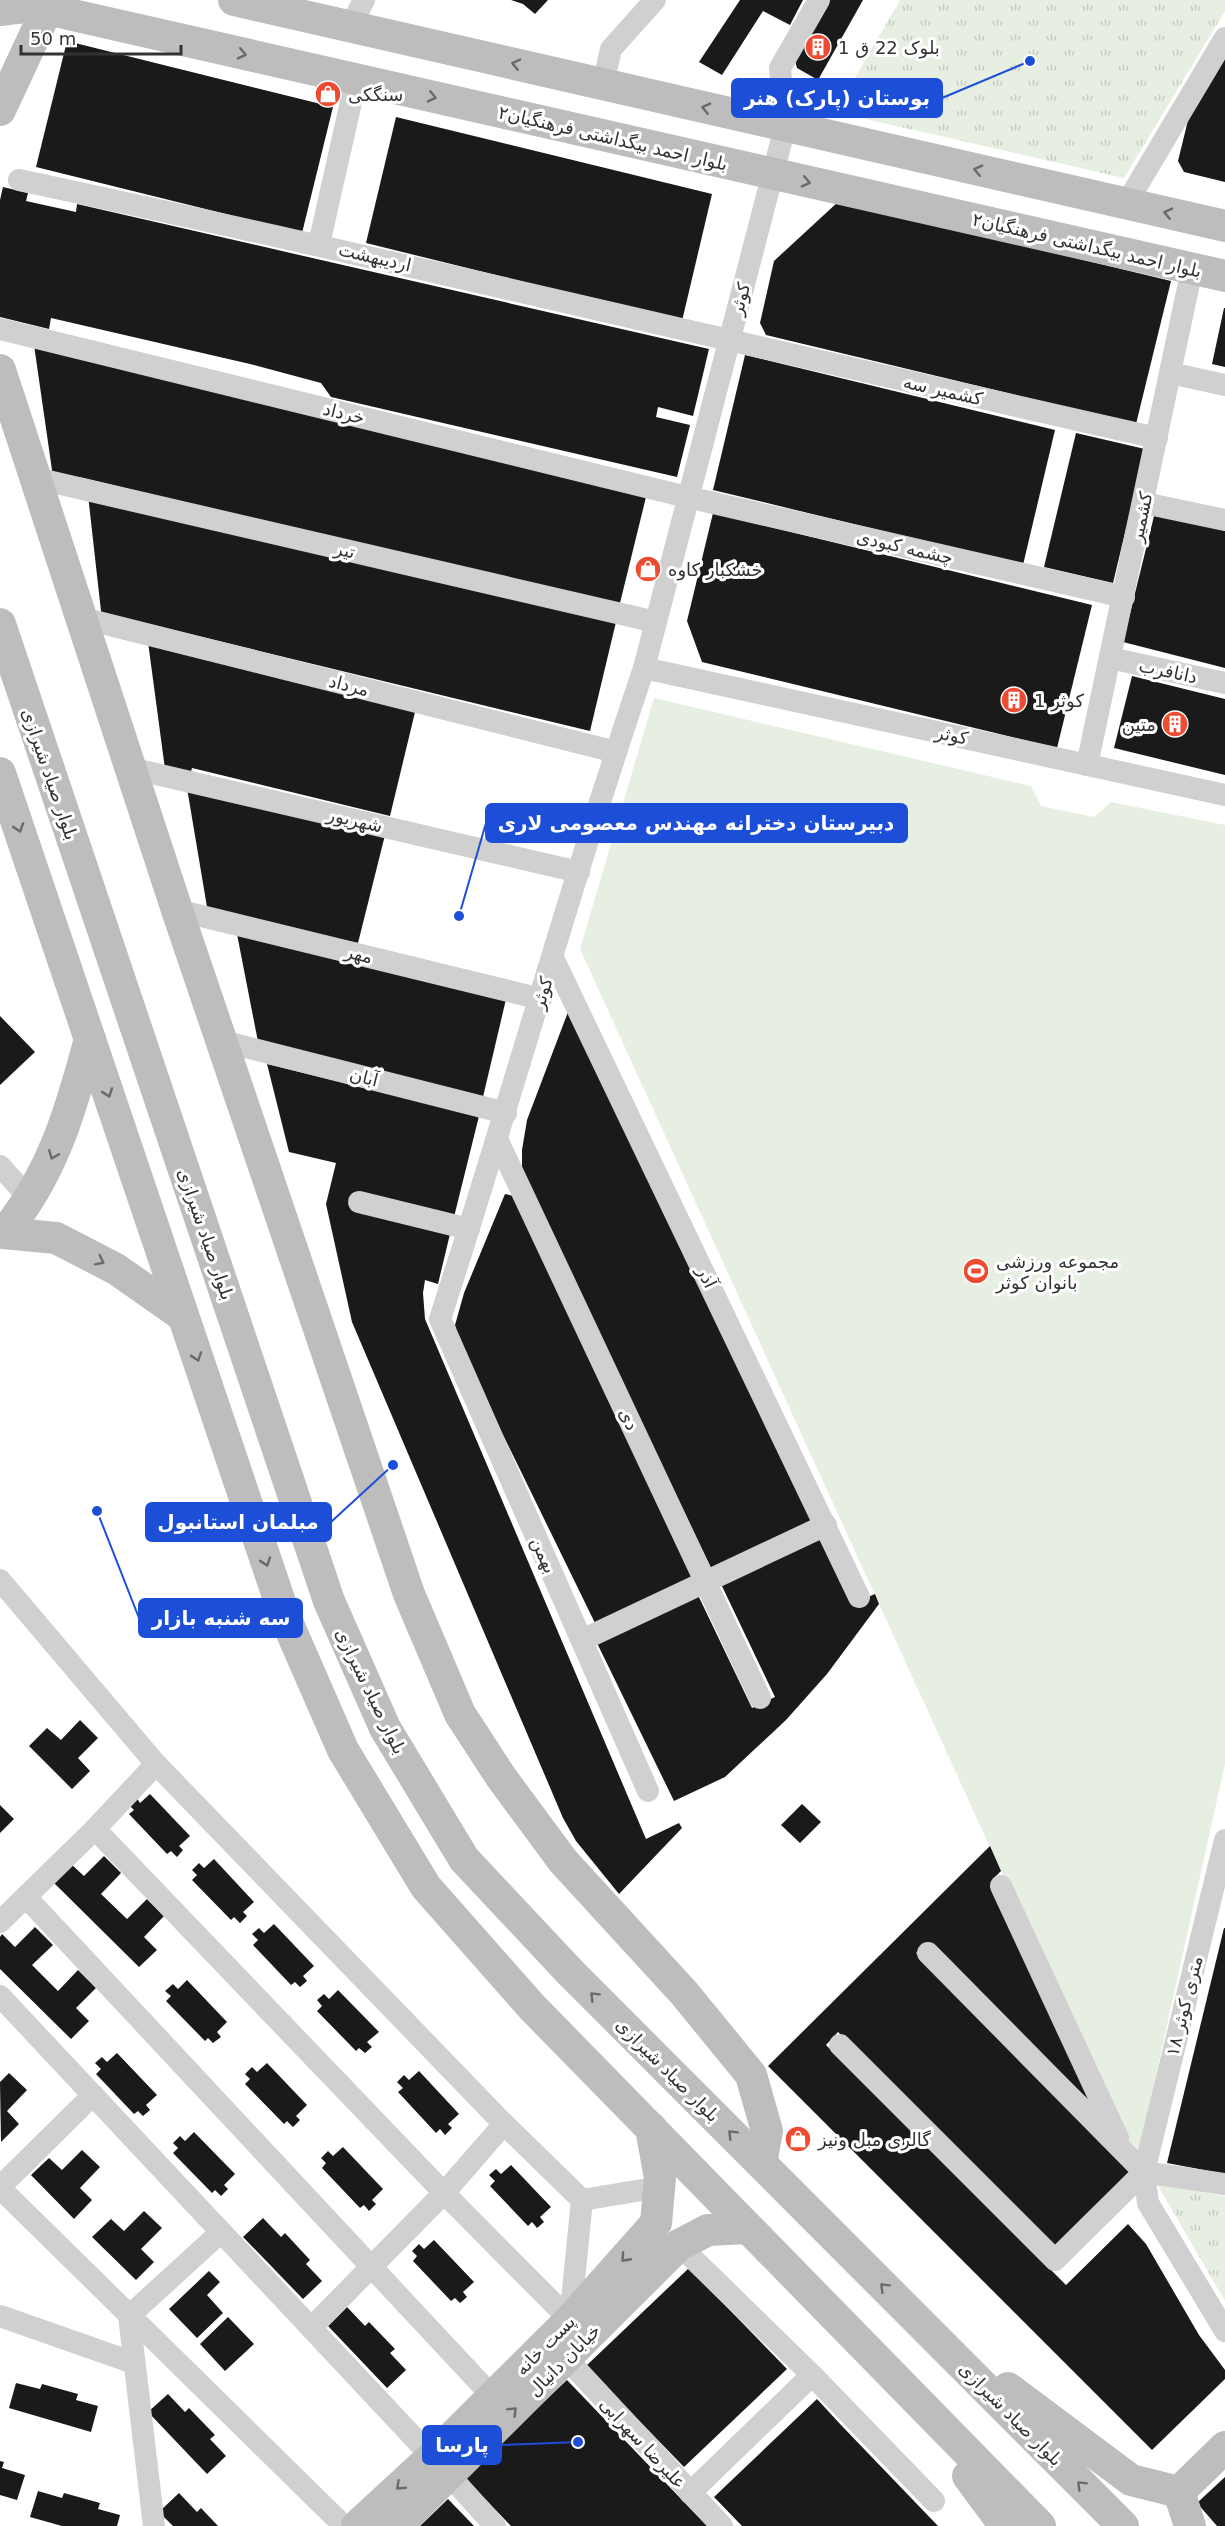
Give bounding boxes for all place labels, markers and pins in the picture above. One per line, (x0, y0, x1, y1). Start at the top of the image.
building icon: بلوک 22 ق 1 (803, 32, 833, 62)
place label: بلوک 22 ق 1 (838, 37, 940, 59)
shop icon: سنگکی (313, 79, 343, 109)
callout: بوستان (پارک) هنر (732, 79, 942, 117)
place label: سنگکی (348, 84, 403, 105)
shop icon: خشکبار کاوه (633, 554, 663, 584)
place label: خشکبار کاوه (668, 559, 763, 581)
building icon: کوثر 1 (999, 685, 1029, 715)
place label: کوثر 1 (1034, 690, 1084, 712)
building icon: متین (1160, 709, 1190, 739)
place label: متین (1122, 714, 1156, 736)
callout: دبیرستان دخترانه مهندس معصومی لاری (486, 804, 907, 842)
place label: مجموعه ورزشی بانوان کوثر (995, 1251, 1119, 1294)
sports icon: مجموعه ورزشی بانوان کوثر (961, 1256, 991, 1286)
callout: مبلمان استانبول (146, 1503, 331, 1541)
callout: سه شنبه بازار (139, 1599, 302, 1637)
shop icon: گالری مبل ونیز (783, 2124, 813, 2154)
place label: گالری مبل ونیز (817, 2129, 931, 2151)
callout: پارسا (423, 2426, 501, 2464)

